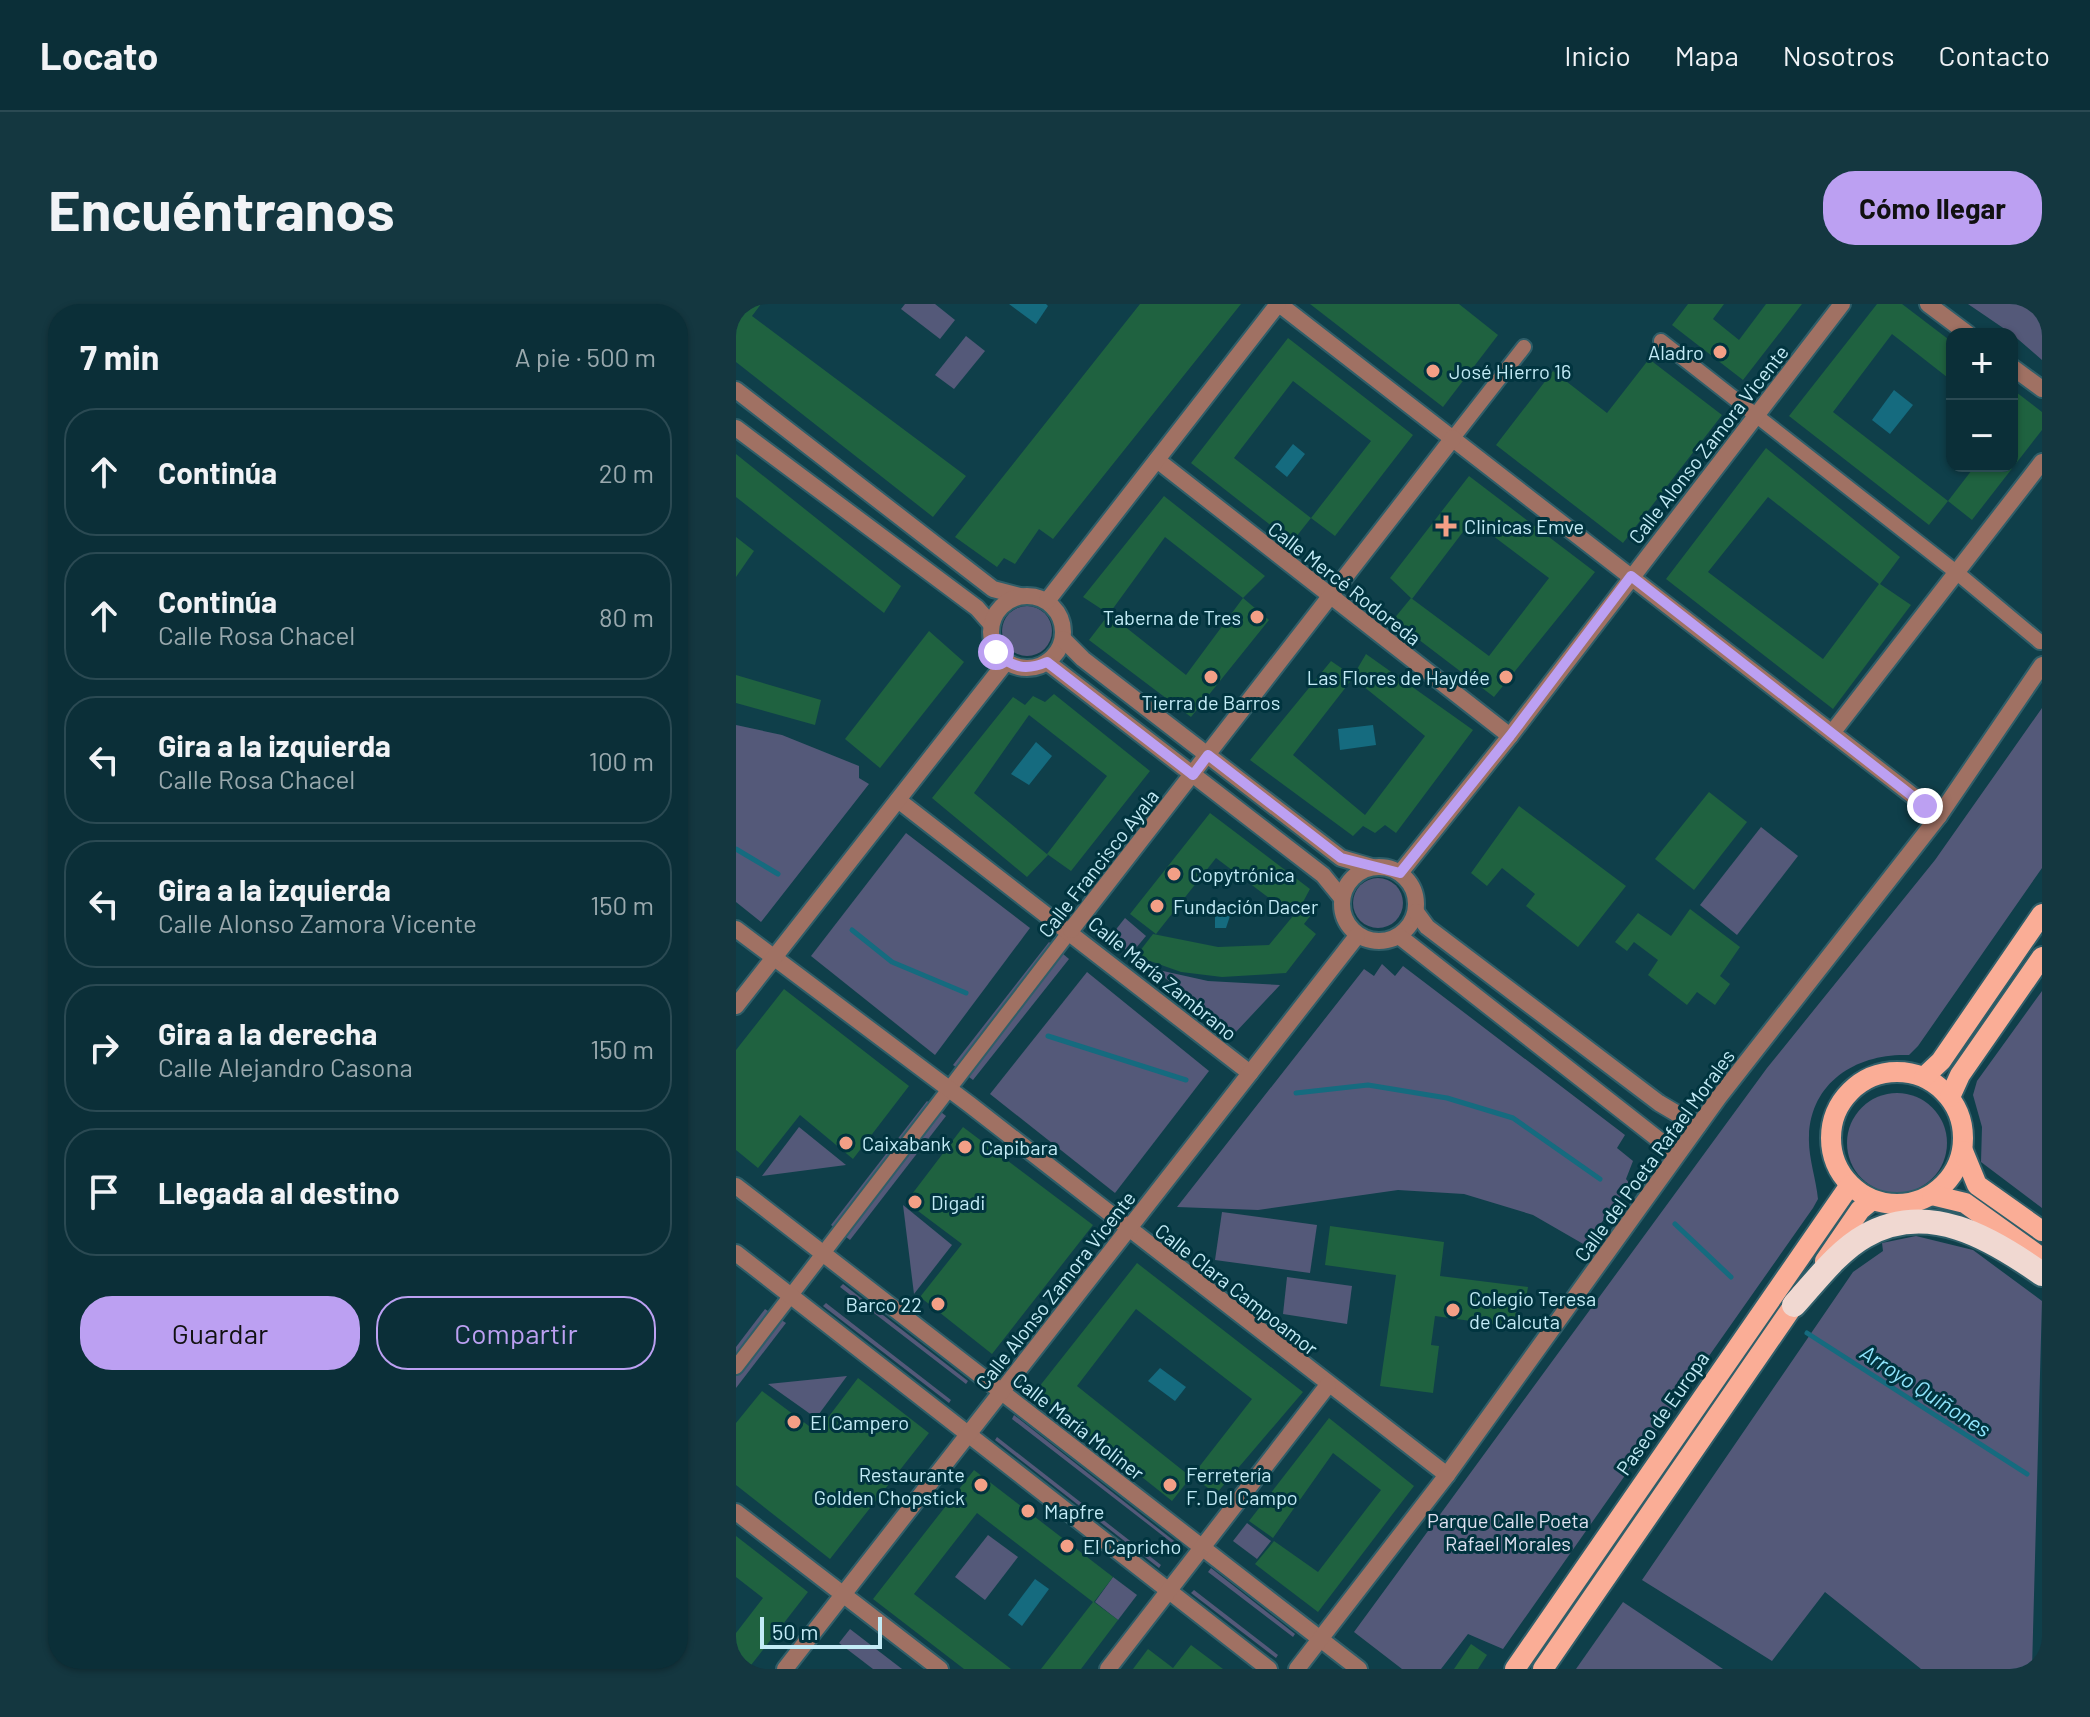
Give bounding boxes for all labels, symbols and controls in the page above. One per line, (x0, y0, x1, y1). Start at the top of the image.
text: Locato (40, 32, 158, 78)
text: Inicio (1564, 38, 1631, 72)
text: Mapa (1675, 38, 1739, 72)
text: Nosotros (1783, 38, 1895, 72)
text: Contacto (1939, 38, 2050, 72)
button: Cómo llegar (1823, 171, 2042, 245)
text: Encuéntranos (48, 175, 395, 242)
map controls (1946, 328, 2018, 472)
button: + (1946, 328, 2018, 400)
text: 7 min (80, 336, 159, 377)
street label: Calle Alonso Zamora Vicente (1623, 340, 1793, 548)
place label: Aladro (1648, 340, 1704, 364)
text: A pie · 500 m (515, 341, 656, 372)
marker: Aladro (1711, 343, 1729, 361)
place label: José Hierro 16 (1449, 359, 1571, 383)
marker: José Hierro 16 (1424, 362, 1442, 380)
button: − (1946, 400, 2018, 472)
icon: ahead (82, 450, 126, 494)
text: Continúa (158, 454, 277, 490)
text: 20 m (599, 457, 654, 488)
place label: Clinicas Emve (1464, 514, 1584, 538)
marker: Clinicas Emve (1435, 515, 1457, 537)
street label: Calle Mercé Rodoreda (1264, 516, 1426, 650)
text: Continúa (158, 583, 277, 619)
icon: ahead (82, 594, 126, 638)
text: 80 m (599, 601, 654, 632)
place label: Taberna de Tres (1103, 605, 1241, 629)
marker: Taberna de Tres (1248, 608, 1266, 626)
text: Calle Rosa Chacel (158, 619, 355, 650)
route start (978, 634, 1014, 670)
place label: Las Flores de Haydée (1307, 665, 1490, 689)
marker: Tierra de Barros (1202, 668, 1220, 686)
marker: Las Flores de Haydée (1497, 668, 1515, 686)
place label: Tierra de Barros (1142, 690, 1280, 714)
text: Gira a la izquierda (158, 727, 391, 763)
icon: left (82, 738, 126, 782)
text: 100 m (589, 745, 654, 776)
text: Calle Rosa Chacel (158, 763, 355, 794)
street label: Calle Francisco Ayala (1033, 784, 1163, 942)
route end (1907, 788, 1943, 824)
place label: Copytrónica (1190, 862, 1295, 886)
marker: Copytrónica (1165, 865, 1183, 883)
text: Gira a la izquierda (158, 871, 391, 907)
icon: left (82, 882, 126, 926)
text: 150 m (590, 889, 654, 920)
place label: Fundación Dacer (1173, 894, 1318, 918)
marker: Fundación Dacer (1148, 897, 1166, 915)
text: Calle Alonso Zamora Vicente (158, 907, 477, 938)
street label: Calle María Zambrano (1084, 911, 1242, 1045)
text: Gira a la derecha (158, 1015, 377, 1051)
icon: right (82, 1026, 126, 1070)
text: 150 m (590, 1033, 654, 1064)
street label: Calle del Poeta Rafael Morales (1569, 1044, 1739, 1266)
text: Calle Alejandro Casona (158, 1051, 413, 1082)
place label: Caixabank (862, 1131, 951, 1155)
marker: Caixabank (837, 1134, 855, 1152)
place label: Capibara (981, 1135, 1058, 1159)
marker: Capibara (956, 1138, 974, 1156)
icon: arrive (82, 1170, 126, 1214)
text: Llegada al destino (158, 1174, 400, 1210)
street label: Calle Alonso Zamora Vicente (970, 1186, 1140, 1394)
place label: Digadi (931, 1190, 985, 1214)
marker: Digadi (906, 1193, 924, 1211)
street label: Calle Clara Campoamor (1151, 1218, 1323, 1360)
place label: Colegio Teresa de Calcuta (1469, 1286, 1596, 1333)
place label: Barco 22 (846, 1292, 922, 1316)
marker: Barco 22 (929, 1295, 947, 1313)
button: Guardar (80, 1296, 360, 1370)
button: Compartir (376, 1296, 656, 1370)
marker: Colegio Teresa de Calcuta (1444, 1301, 1462, 1319)
water label: Arroyo Quiñones (1856, 1338, 1996, 1442)
street label: Paseo de Europa (1611, 1347, 1713, 1479)
street label: Calle María Moliner (1009, 1367, 1149, 1485)
place label: El Campero (810, 1410, 909, 1434)
marker: El Campero (785, 1413, 803, 1431)
place label: Restaurante Golden Chopstick (814, 1462, 965, 1509)
place label: Ferretería F. Del Campo (1186, 1462, 1298, 1509)
marker: Restaurante Golden Chopstick (972, 1476, 990, 1494)
marker: Ferretería F. Del Campo (1161, 1476, 1179, 1494)
place label: Mapfre (1044, 1499, 1105, 1523)
marker: Mapfre (1019, 1502, 1037, 1520)
park label: Parque Calle Poeta Rafael Morales (1427, 1508, 1589, 1555)
place label: El Capricho (1083, 1534, 1181, 1558)
marker: El Capricho (1058, 1537, 1076, 1555)
scale bar (760, 1613, 882, 1649)
text: 50 m (772, 1618, 818, 1644)

